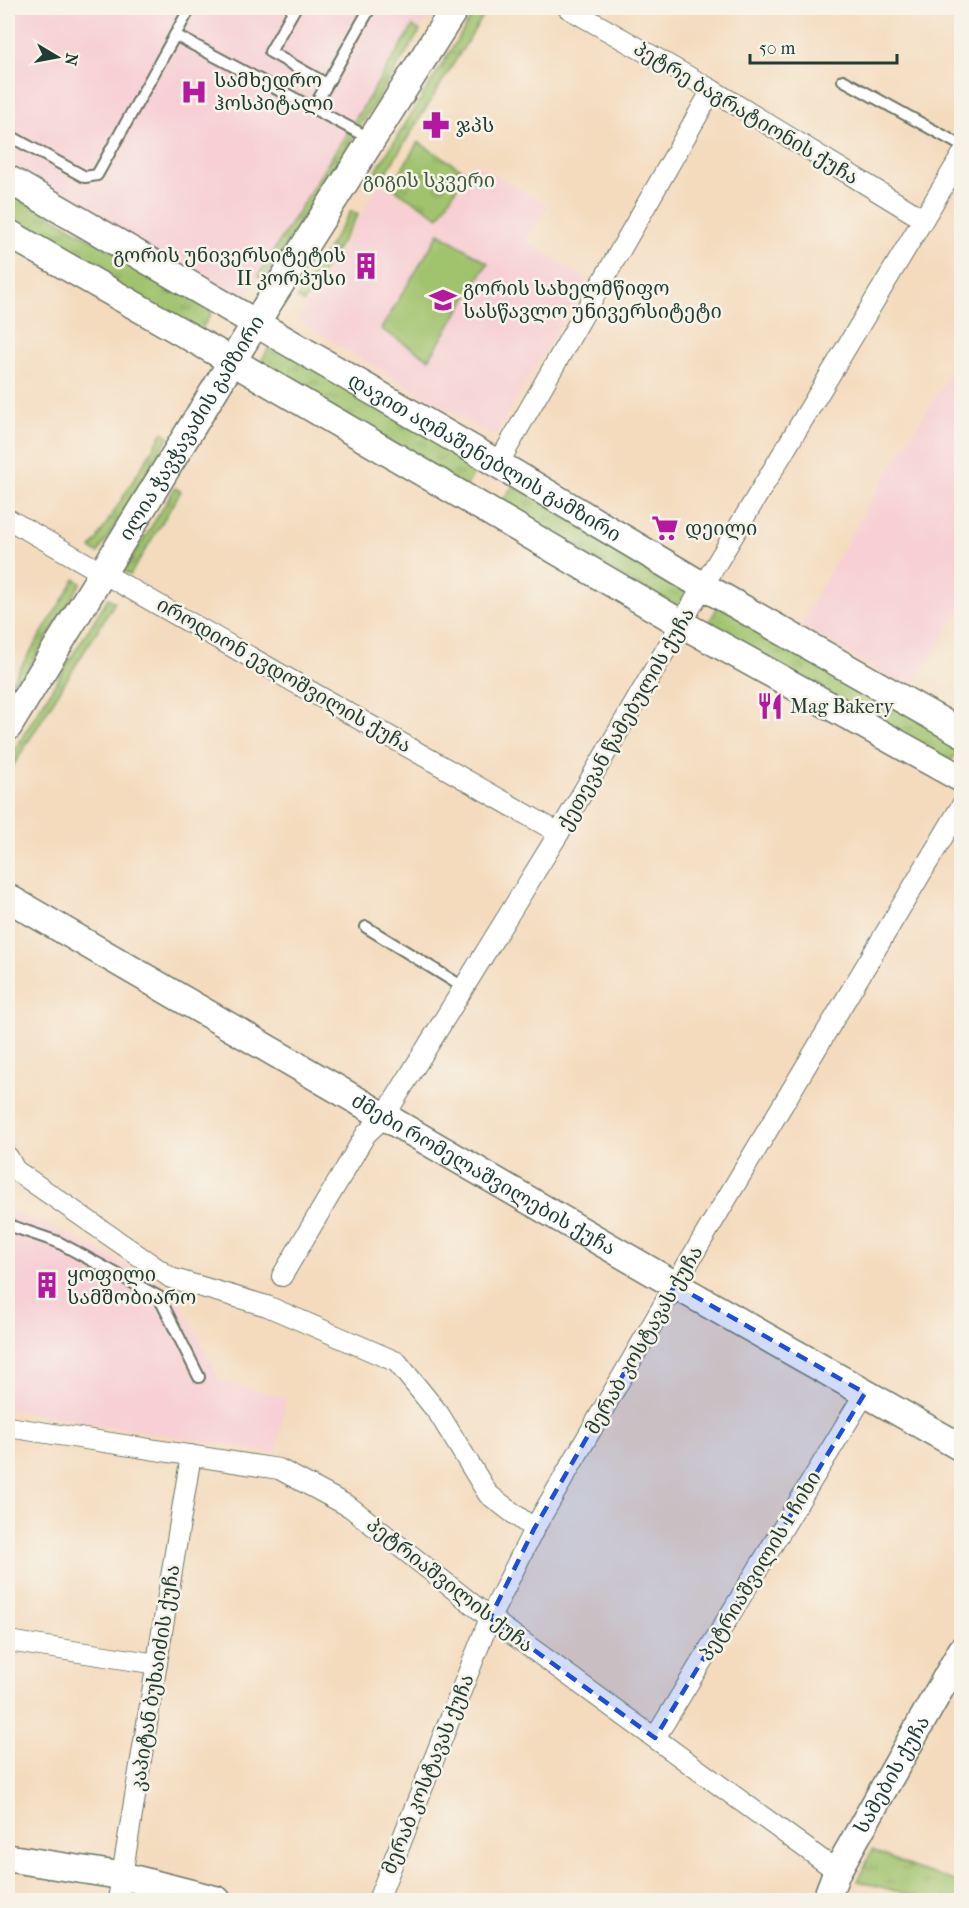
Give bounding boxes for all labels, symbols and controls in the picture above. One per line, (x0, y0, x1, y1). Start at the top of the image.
north arrow (27, 27, 87, 87)
scale bar (750, 27, 897, 65)
street label: პეტრე ბაგრატიონის ქუჩა (630, 37, 862, 189)
text: 50 m (759, 38, 796, 59)
text: N (61, 52, 82, 68)
place label: სამხედრო ჰოსპიტალი (214, 69, 334, 115)
hospital icon: სამხედრო ჰოსპიტალი (179, 77, 209, 107)
pharmacy icon: ჯპს (421, 110, 451, 140)
place label: ჯპს (456, 114, 494, 137)
park label: გიგის სკვერი (363, 169, 495, 192)
place label: გორის უნივერსიტეტის II კორპუსი (113, 244, 346, 290)
building icon: გორის უნივერსიტეტის II კორპუსი (351, 251, 381, 281)
place label: გორის სახელმწიფო სასწავლო უნივერსიტეტი (463, 277, 722, 323)
school or university icon: გორის სახელმწიფო სასწავლო უნივერსიტეტი (428, 285, 458, 315)
street label: ილია ჭავჭავაძის გამზირი (114, 311, 269, 544)
street label: დავით აღმაშენებლის გამზირი (344, 368, 625, 546)
supermarket icon: დეილი (650, 513, 680, 543)
place label: დეილი (685, 517, 757, 540)
street label: იროდიონ ევდოშვილის ქუჩა (153, 593, 415, 757)
street label: ქეთევან წამებულის ქუჩა (553, 604, 699, 834)
restaurant icon: Mag Bakery (755, 691, 785, 721)
place label: Mag Bakery (790, 695, 895, 718)
street label: ძმები რომელაშვილების ქუჩა (348, 1088, 620, 1260)
street label: მერაბ კოსტავას ქუჩა (581, 1242, 707, 1438)
place label: ყოფილი სამშობიარო (67, 1263, 196, 1309)
building icon: ყოფილი სამშობიარო (32, 1270, 62, 1300)
street label: პეტრიაშვილის I ჩიხი (694, 1467, 826, 1665)
street label: პეტრიაშვილის ქუჩა (362, 1513, 538, 1657)
street label: კაპიტან ბუხაიძის ქუჩა (126, 1563, 184, 1793)
street label: მერაბ კოსტავას ქუჩა (377, 1671, 479, 1877)
street label: სამების ქუჩა (849, 1712, 934, 1837)

